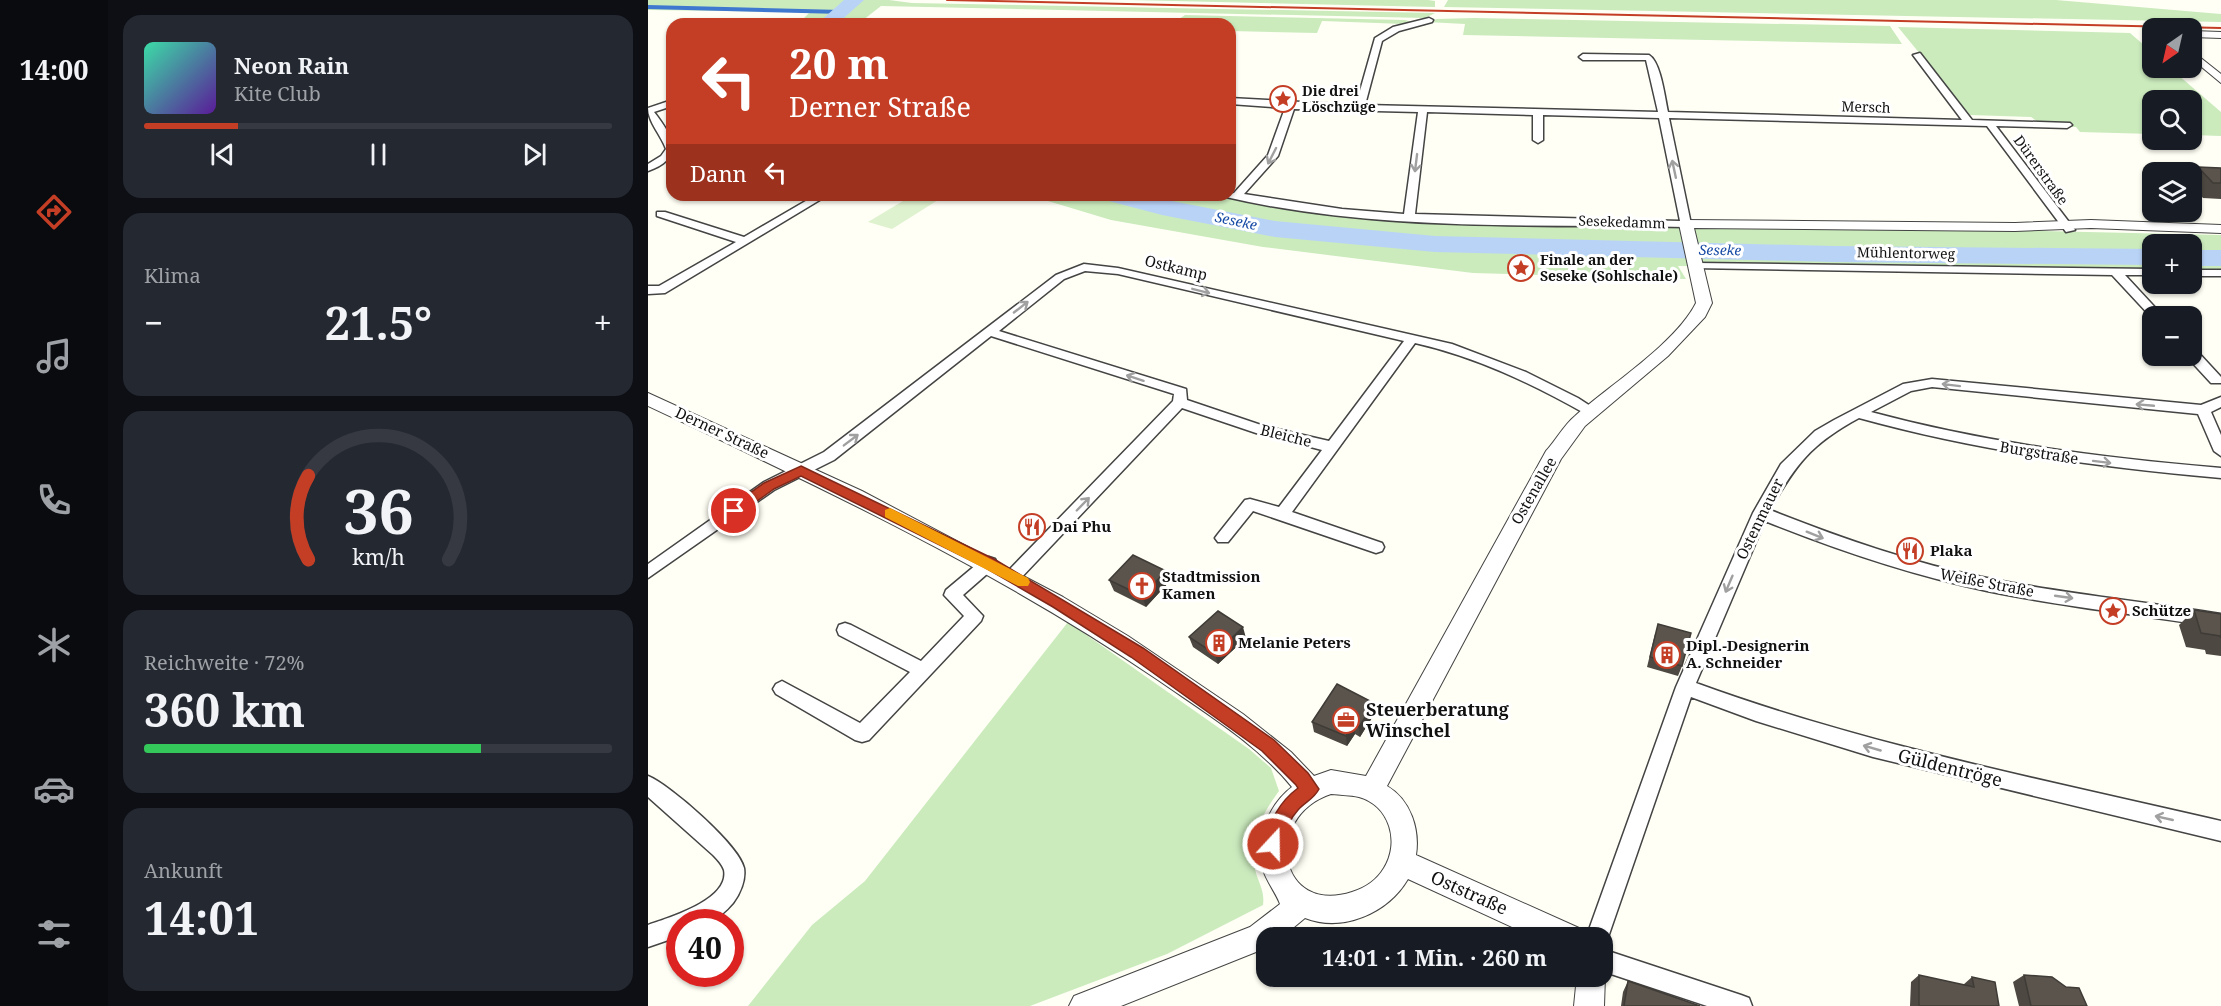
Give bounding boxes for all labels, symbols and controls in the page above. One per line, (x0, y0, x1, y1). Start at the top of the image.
north arrow (2142, 18, 2202, 78)
map controls (2142, 18, 2202, 366)
text: 20 m (789, 34, 889, 91)
icon: left (690, 42, 768, 120)
text: Neon Rain (234, 50, 349, 80)
text: 14:00 (19, 51, 89, 88)
text: Kite Club (234, 80, 321, 107)
place label: Die drei Löschzüge (1302, 81, 1376, 116)
place icon: Die drei Löschzüge (1268, 84, 1298, 114)
text: Derner Straße (789, 88, 971, 125)
button: search (2142, 90, 2202, 150)
street label: Mersch (1841, 96, 1891, 117)
street label: Dürerstraße (2010, 131, 2073, 208)
icon: previous (206, 138, 239, 171)
icon: pause (362, 138, 395, 171)
icon: next (518, 138, 551, 171)
one-way arrow (1266, 147, 1278, 164)
one-way arrow (1410, 152, 1421, 172)
icon: left (759, 156, 792, 189)
text: Dann (690, 158, 747, 188)
one-way arrow (1668, 160, 1679, 179)
button: layers (2142, 162, 2202, 222)
icon: directions (33, 191, 75, 233)
water label: Seseke (1213, 207, 1259, 234)
street label: Sesekedamm (1578, 210, 1666, 233)
button: + (2142, 234, 2202, 294)
water label: Seseke (1699, 240, 1742, 259)
street label: Mühlentorweg (1857, 242, 1956, 263)
street label: Ostkamp (1143, 250, 1210, 284)
place label: Finale an der Seseke (Sohlschale) (1540, 250, 1678, 285)
place icon: Finale an der Seseke (Sohlschale) (1506, 253, 1536, 283)
text: Klima (144, 262, 201, 289)
one-way arrow (1191, 286, 1210, 298)
text: 21.5° (325, 292, 432, 353)
text: − (144, 300, 163, 345)
text: + (594, 300, 612, 345)
one-way arrow (1013, 301, 1029, 314)
button: − (2142, 306, 2202, 366)
icon: music (33, 335, 75, 377)
one-way arrow (1126, 371, 1145, 382)
one-way arrow (1942, 379, 1962, 390)
one-way arrow (2136, 399, 2156, 410)
street label: Derner Straße (672, 402, 772, 463)
street label: Bleiche (1258, 419, 1314, 451)
one-way arrow (842, 433, 858, 446)
street label: Burgstraße (1998, 436, 2080, 468)
street label: Ostenallee (1506, 453, 1560, 528)
one-way arrow (2092, 457, 2112, 468)
text: 36 (343, 467, 413, 552)
street label: Ostenmauer (1731, 475, 1787, 563)
icon: phone (33, 479, 75, 521)
pin (708, 485, 759, 536)
icon: arrive (717, 494, 750, 527)
one-way arrow (1076, 496, 1090, 511)
restaurant icon: Dai Phu (1017, 512, 1047, 542)
place label: Dai Phu (1052, 516, 1111, 536)
one-way arrow (1805, 530, 1824, 541)
restaurant icon: Plaka (1895, 536, 1925, 566)
place label: Plaka (1930, 540, 1972, 560)
text: km/h (352, 542, 405, 571)
street label: Weiße Straße (1938, 563, 2036, 601)
place label: Stadtmission Kamen (1162, 566, 1261, 603)
church icon: Stadtmission Kamen (1127, 571, 1157, 601)
one-way arrow (1723, 574, 1734, 592)
one-way arrow (2054, 592, 2074, 603)
place icon: Schütze (2098, 596, 2128, 626)
place label: Schütze (2132, 600, 2191, 620)
icon: climate (33, 624, 75, 666)
building icon: Melanie Peters (1204, 628, 1234, 658)
place label: Melanie Peters (1238, 632, 1351, 652)
place label: Dipl.-Designerin A. Schneider (1686, 635, 1810, 672)
building icon: Dipl.-Designerin A. Schneider (1652, 640, 1682, 670)
text: Reichweite · 72% (144, 649, 305, 676)
text: 360 km (144, 679, 305, 740)
place label: Steuerberatung Winschel (1366, 697, 1510, 742)
office icon: Steuerberatung Winschel (1331, 705, 1361, 735)
one-way arrow (1863, 742, 1882, 754)
street label: Güldentröge (1896, 742, 2005, 792)
icon: car (33, 768, 75, 810)
one-way arrow (2155, 811, 2174, 823)
position arrow (1241, 812, 1305, 876)
text: Ankunft (144, 857, 223, 884)
street label: Oststraße (1427, 864, 1512, 920)
text: 14:01 (144, 887, 259, 948)
speed limit sign: 40 (666, 909, 744, 987)
icon: filters (33, 913, 75, 955)
text: 14:01 · 1 Min. · 260 m (1322, 942, 1547, 972)

